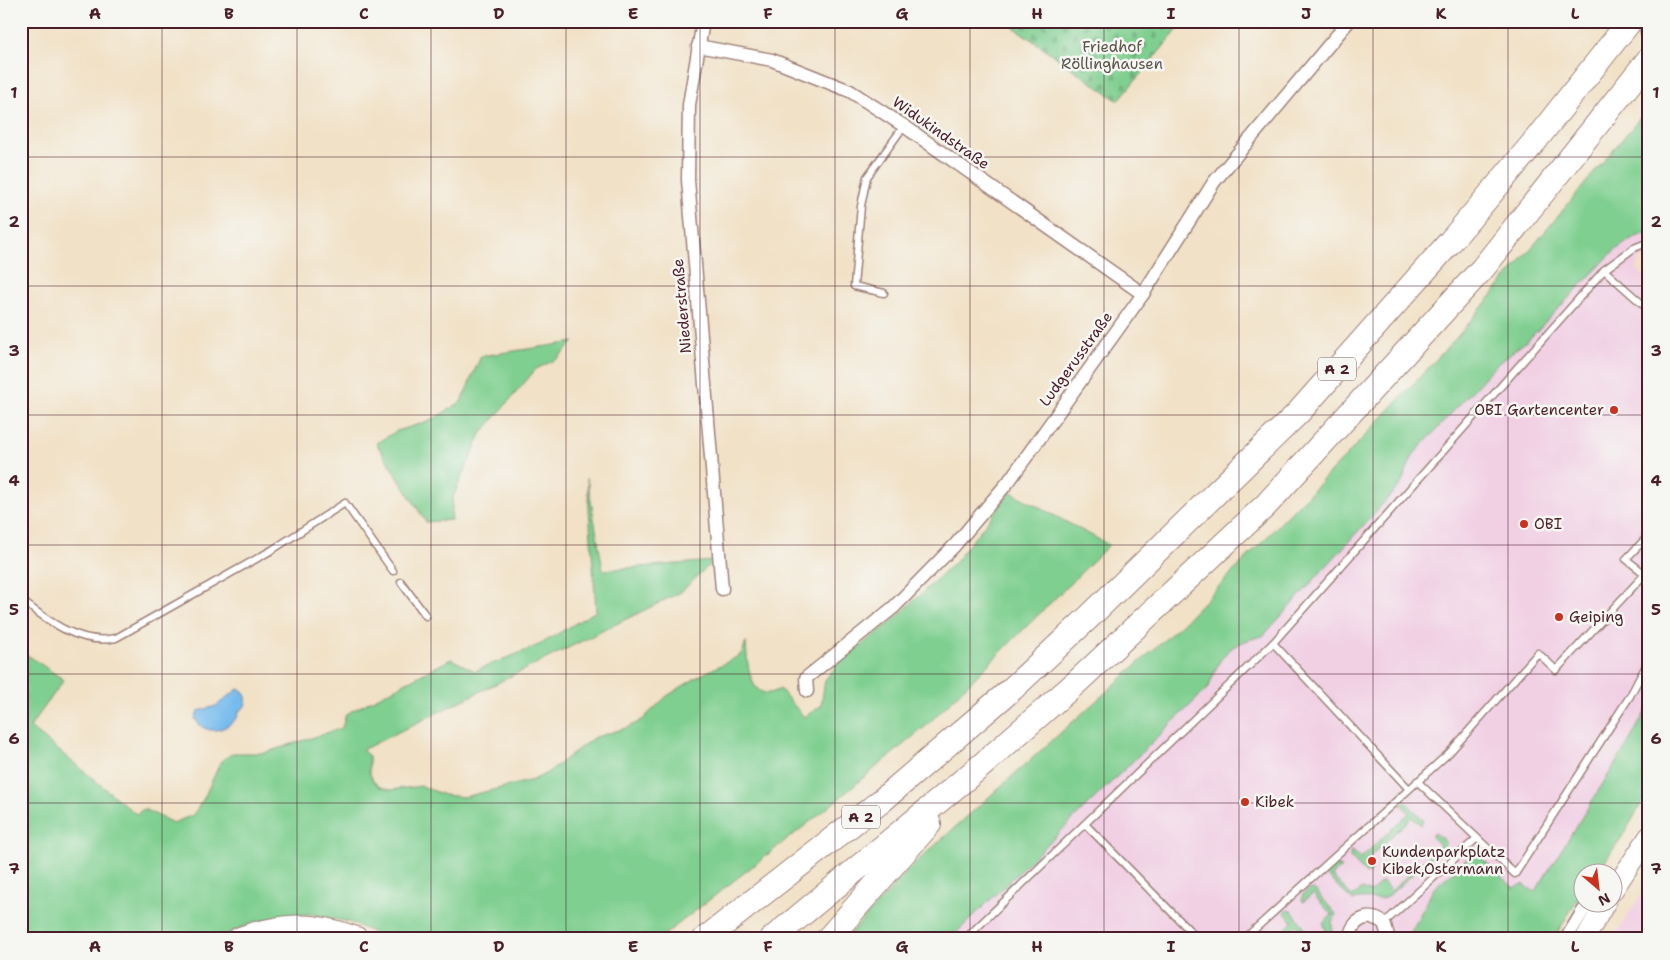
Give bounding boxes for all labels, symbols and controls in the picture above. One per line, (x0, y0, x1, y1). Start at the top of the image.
text: A (89, 3, 101, 24)
text: B (224, 3, 234, 24)
text: C (359, 3, 369, 24)
text: D (493, 3, 505, 24)
text: E (628, 3, 638, 24)
text: F (763, 3, 773, 24)
text: G (896, 3, 909, 24)
text: H (1031, 3, 1043, 24)
text: I (1167, 3, 1176, 24)
text: J (1301, 3, 1311, 24)
text: K (1436, 3, 1447, 24)
text: L (1571, 3, 1580, 24)
park label: Friedhof Röllinghausen (1061, 37, 1163, 74)
text: 1 (10, 82, 18, 103)
text: 1 (1652, 82, 1660, 103)
street label: Widukindstraße (888, 92, 994, 174)
text: 2 (8, 211, 20, 232)
text: 2 (1650, 211, 1662, 232)
street label: Niederstraße (668, 258, 696, 354)
street label: Ludgerusstraße (1035, 308, 1117, 410)
text: 3 (8, 340, 20, 361)
text: 3 (1650, 340, 1662, 361)
road number: A 2 (1318, 358, 1356, 380)
place label: OBI Gartencenter (1474, 400, 1604, 420)
marker: OBI Gartencenter (1608, 404, 1620, 416)
text: 4 (8, 470, 20, 491)
text: 4 (1650, 470, 1662, 491)
place label: OBI (1534, 514, 1562, 534)
marker: OBI (1518, 518, 1530, 530)
text: 5 (9, 599, 19, 620)
text: 5 (1651, 599, 1661, 620)
place label: Geiping (1569, 607, 1623, 627)
marker: Geiping (1553, 611, 1565, 623)
text: 6 (8, 728, 20, 749)
text: 6 (1650, 728, 1662, 749)
place label: Kibek (1255, 792, 1294, 812)
marker: Kibek (1239, 796, 1251, 808)
road number: A 2 (842, 806, 880, 829)
place label: Kundenparkplatz Kibek,Ostermann (1382, 842, 1506, 879)
marker: Kundenparkplatz Kibek,Ostermann (1366, 855, 1378, 867)
text: 7 (8, 858, 20, 879)
text: 7 (1650, 858, 1662, 879)
north arrow (1572, 862, 1622, 912)
text: N (1595, 889, 1613, 910)
text: A (89, 936, 101, 957)
text: B (224, 936, 234, 957)
text: C (359, 936, 369, 957)
text: D (493, 936, 505, 957)
text: E (628, 936, 638, 957)
text: F (763, 936, 773, 957)
text: G (896, 936, 909, 957)
text: H (1031, 936, 1043, 957)
text: I (1167, 936, 1176, 957)
text: J (1301, 936, 1311, 957)
text: K (1436, 936, 1447, 957)
text: L (1571, 936, 1580, 957)

